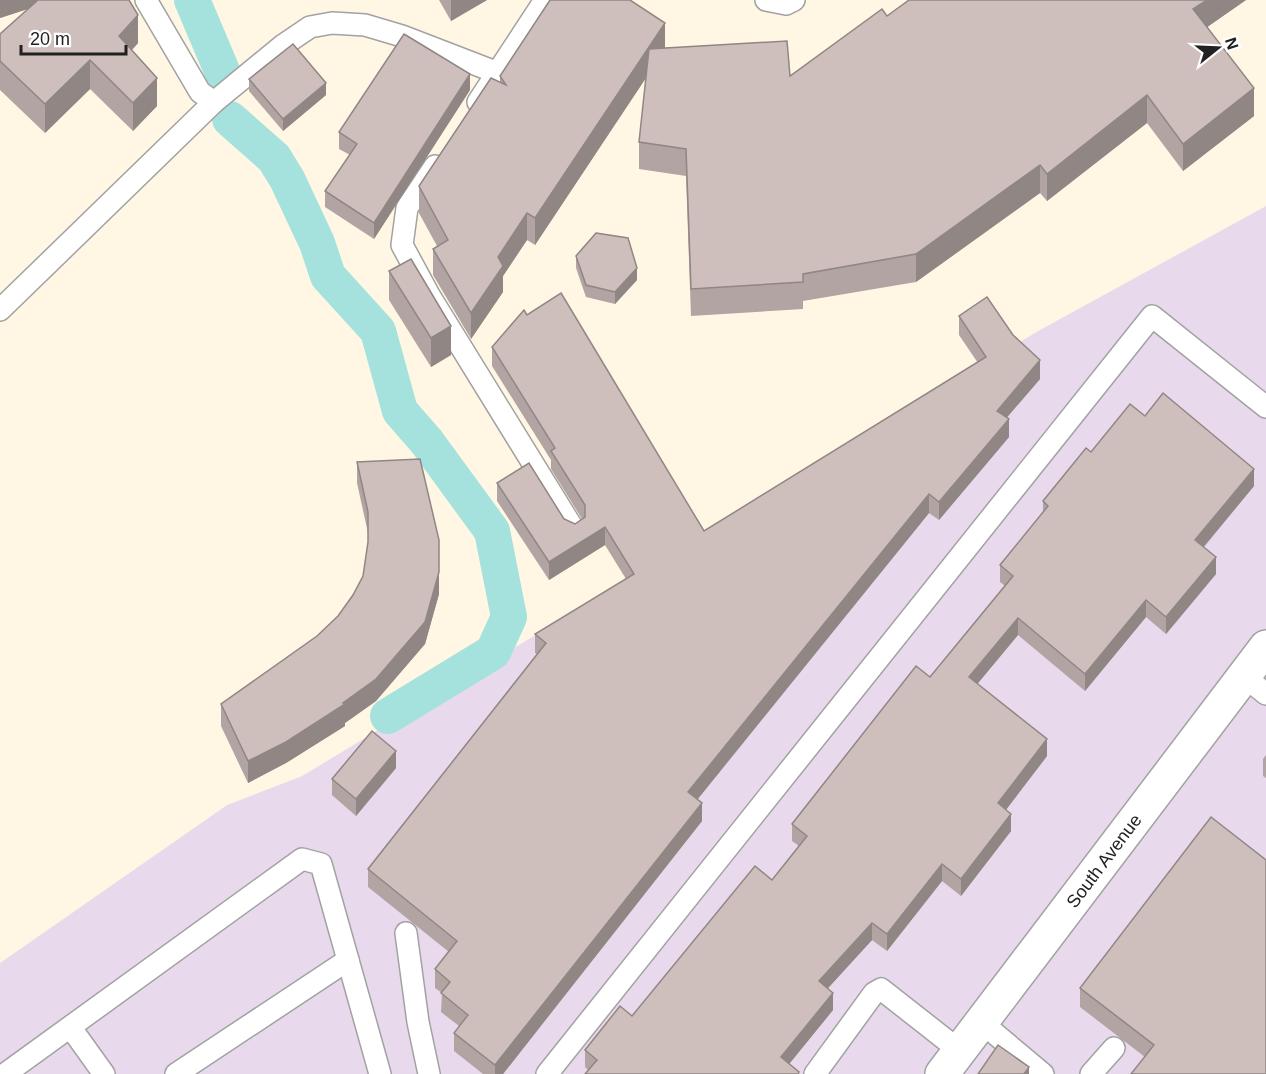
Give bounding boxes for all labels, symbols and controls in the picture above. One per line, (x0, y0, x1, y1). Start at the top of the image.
scale bar (21, 18, 126, 56)
north arrow (1188, 18, 1248, 78)
text: 20 m (30, 29, 70, 49)
text: N (1222, 35, 1242, 52)
street label: South Avenue (1062, 810, 1146, 912)

